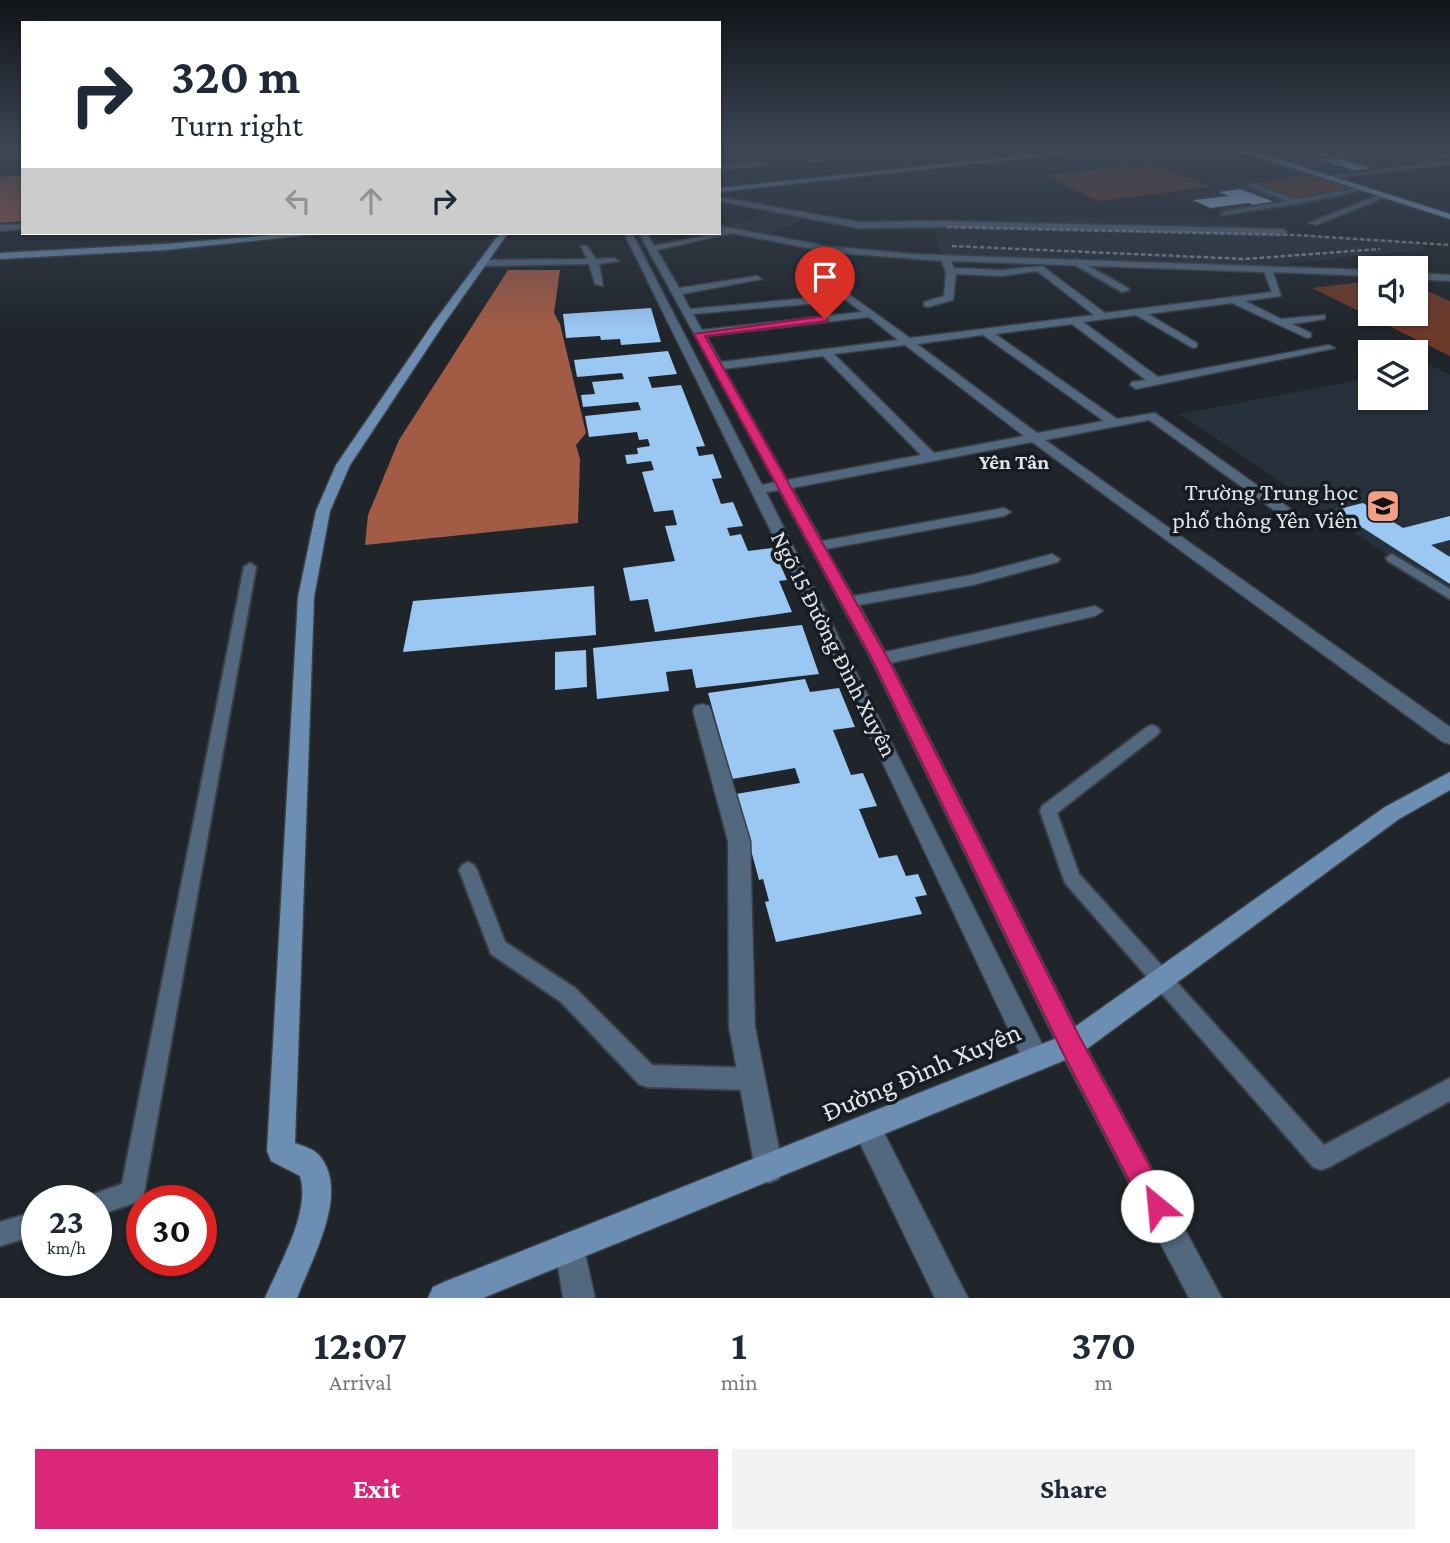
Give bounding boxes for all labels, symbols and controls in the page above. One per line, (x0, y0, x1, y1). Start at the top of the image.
icon: right (56, 49, 147, 140)
text: 320 m (171, 49, 300, 104)
text: Turn right (171, 107, 303, 143)
icon: left (279, 182, 317, 220)
icon: ahead (352, 182, 390, 220)
icon: right (425, 182, 463, 220)
pin (795, 247, 855, 319)
map controls (1358, 256, 1428, 410)
button: sound (1358, 256, 1428, 326)
icon: arrive (806, 258, 844, 296)
button: layers (1358, 340, 1428, 410)
district label: Yên Tân (979, 450, 1049, 474)
place label: Trường Trung học phổ thông Yên Viên (1172, 478, 1358, 533)
school or university icon: Trường Trung học phổ thông Yên Viên (1364, 487, 1402, 525)
street label: Ngõ 15 Đường Đình Xuyên (766, 526, 903, 761)
street label: Đường Đình Xuyên (817, 1016, 1025, 1127)
position arrow (1120, 1169, 1194, 1243)
speed limit sign: 30 (126, 1185, 217, 1276)
text: 23 (49, 1202, 84, 1241)
text: km/h (47, 1238, 86, 1258)
text: 12:07 (314, 1321, 407, 1368)
text: 1 (731, 1321, 747, 1368)
text: 370 (1071, 1321, 1136, 1368)
text: Arrival (329, 1369, 392, 1395)
text: min (721, 1369, 758, 1395)
text: m (1095, 1369, 1113, 1395)
button: Exit (35, 1449, 718, 1529)
button: Share (732, 1449, 1415, 1529)

